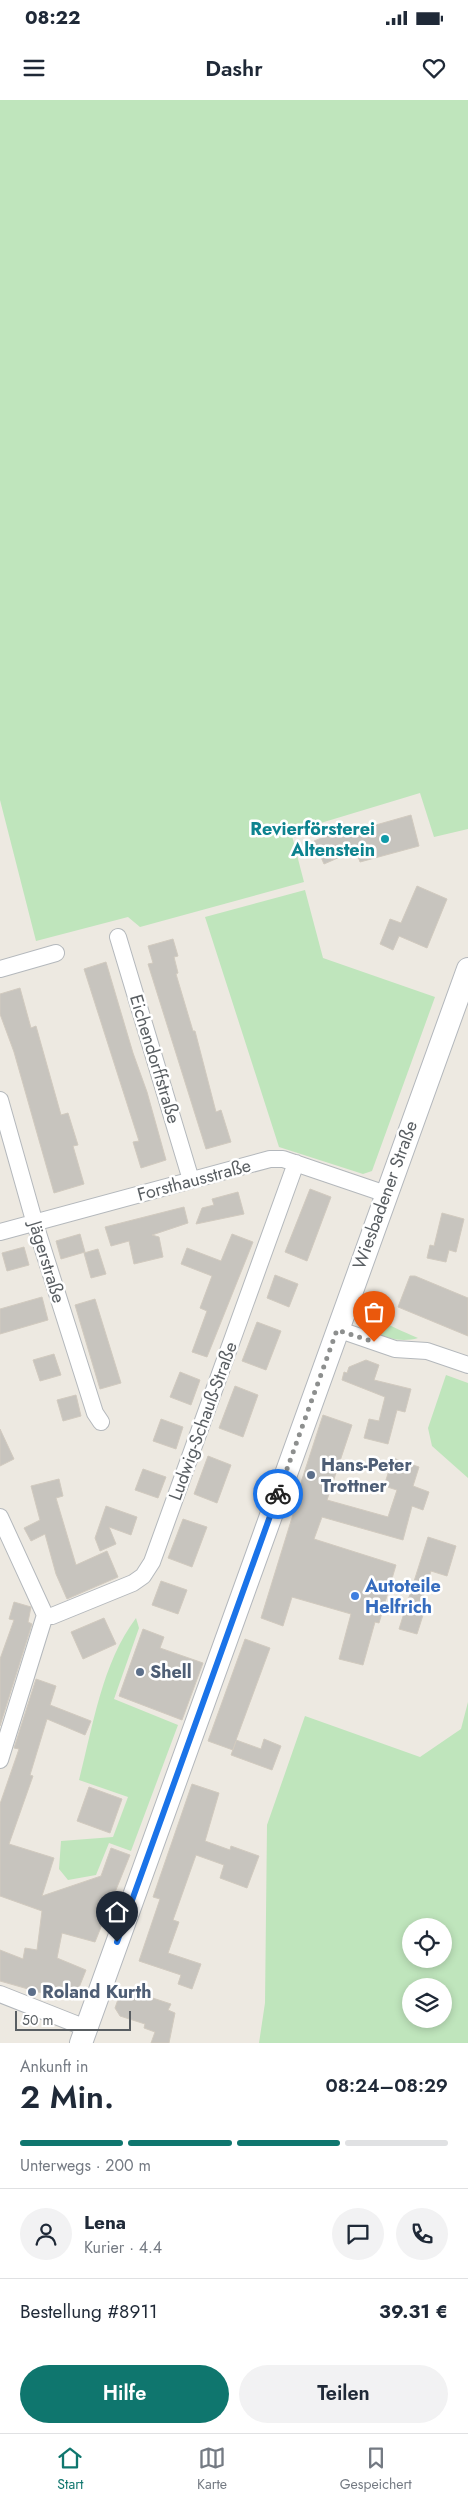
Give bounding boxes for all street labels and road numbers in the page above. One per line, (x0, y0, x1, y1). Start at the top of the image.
street label: Eichendorffstraße (123, 991, 187, 1127)
street label: Wiesbadener Straße (346, 1117, 424, 1273)
street label: Forsthausstraße (134, 1152, 254, 1208)
street label: Jägerstraße (22, 1216, 72, 1306)
street label: Ludwig-Schauß-Straße (162, 1338, 244, 1504)

